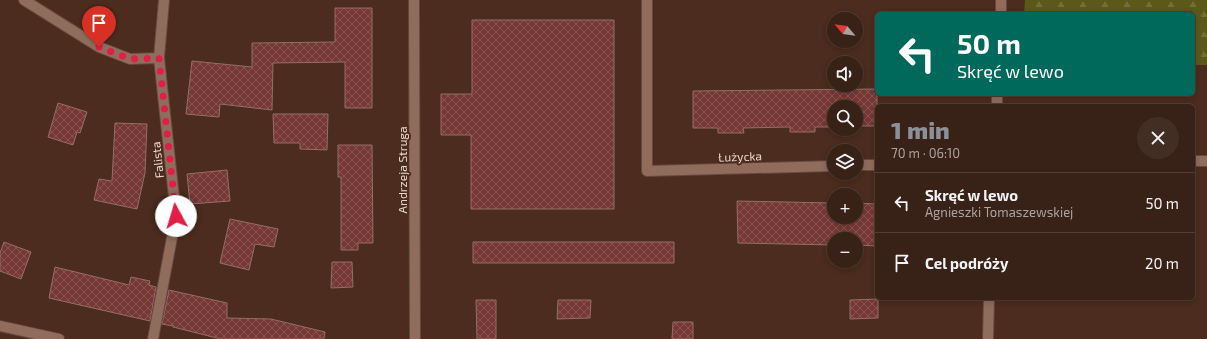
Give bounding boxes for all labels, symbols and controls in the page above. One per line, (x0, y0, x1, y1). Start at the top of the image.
pin (82, 6, 116, 47)
icon: arrive (88, 12, 110, 34)
north arrow (827, 12, 863, 48)
map controls (827, 12, 863, 268)
text: 50 m (957, 26, 1021, 60)
icon: left (891, 28, 943, 80)
button: sound (827, 56, 863, 92)
text: Skręć w lewo (957, 60, 1064, 82)
button: search (827, 100, 863, 136)
text: 1 min (891, 115, 950, 144)
button: close (1137, 117, 1179, 159)
street label: Andrzeja Struga (395, 126, 410, 214)
street label: Falista (148, 141, 166, 179)
button: layers (827, 144, 863, 180)
text: 70 m · 06:10 (891, 145, 960, 161)
street label: Łużycka (718, 148, 762, 164)
text: Skręć w lewo (925, 186, 1018, 204)
button: + (827, 188, 863, 224)
icon: left (891, 192, 913, 214)
text: 50 m (1145, 194, 1179, 212)
position arrow (155, 195, 197, 237)
text: Agnieszki Tomaszewskiej (925, 204, 1073, 220)
button: − (827, 232, 863, 268)
icon: arrive (891, 252, 913, 274)
text: Cel podróży (925, 254, 1008, 272)
text: 20 m (1145, 254, 1179, 272)

